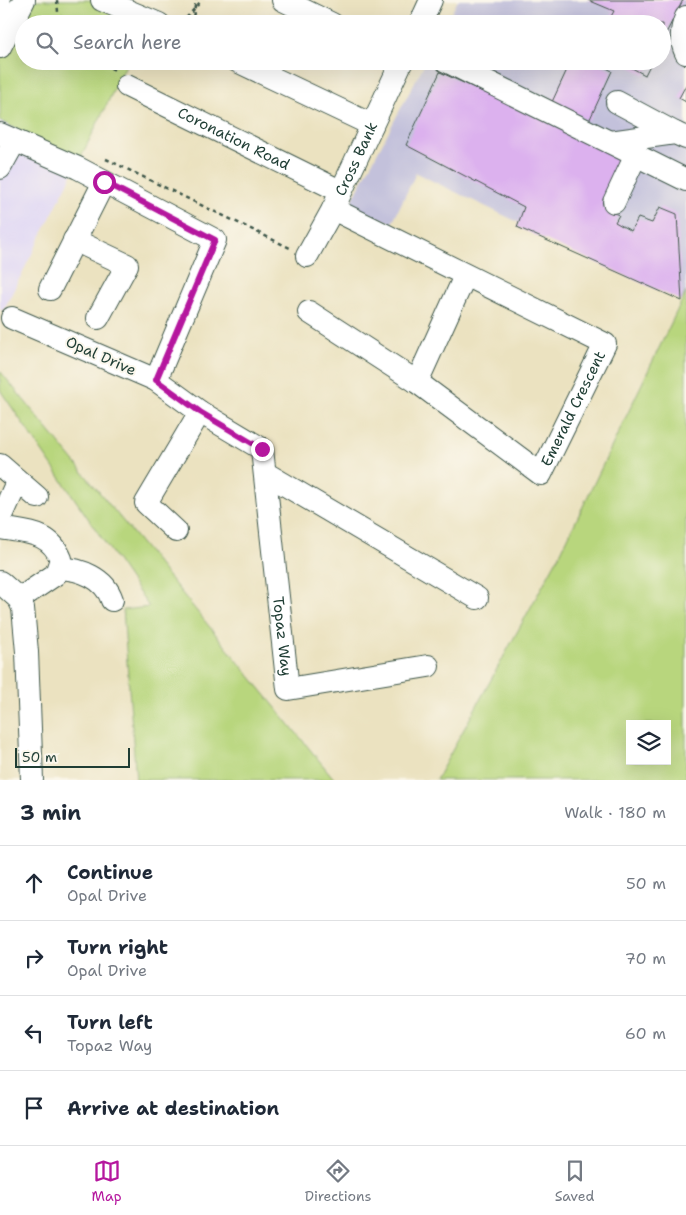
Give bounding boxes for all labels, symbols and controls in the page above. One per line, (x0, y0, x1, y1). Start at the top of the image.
search box (15, 15, 671, 70)
icon: search (33, 29, 61, 57)
text: Search here (73, 30, 182, 55)
street label: Coronation Road (174, 102, 294, 175)
street label: Cross Bank (331, 119, 382, 199)
route start (93, 171, 116, 194)
street label: Opal Drive (63, 332, 139, 380)
street label: Emerald Crescent (536, 348, 610, 470)
route end (251, 438, 274, 461)
street label: Topaz Way (268, 595, 297, 677)
map controls (626, 720, 671, 765)
button: layers (626, 720, 671, 765)
scale bar (15, 745, 130, 768)
text: 50 m (22, 748, 57, 766)
text: 3 min (20, 799, 81, 827)
text: Walk · 180 m (564, 802, 666, 823)
text: Continue (67, 860, 153, 885)
icon: ahead (20, 869, 48, 897)
text: 50 m (626, 873, 666, 894)
text: Opal Drive (67, 885, 147, 906)
text: Turn right (67, 935, 168, 960)
icon: right (20, 944, 48, 972)
text: 70 m (625, 948, 666, 969)
text: Opal Drive (67, 960, 147, 981)
text: Turn left (67, 1010, 153, 1035)
icon: left (20, 1019, 48, 1047)
text: 60 m (625, 1023, 666, 1044)
text: Topaz Way (67, 1035, 152, 1056)
icon: arrive (20, 1094, 48, 1122)
text: Arrive at destination (67, 1096, 279, 1121)
tab: Map (92, 1157, 122, 1205)
tab: Directions (305, 1157, 371, 1205)
tab: Saved (555, 1157, 594, 1205)

